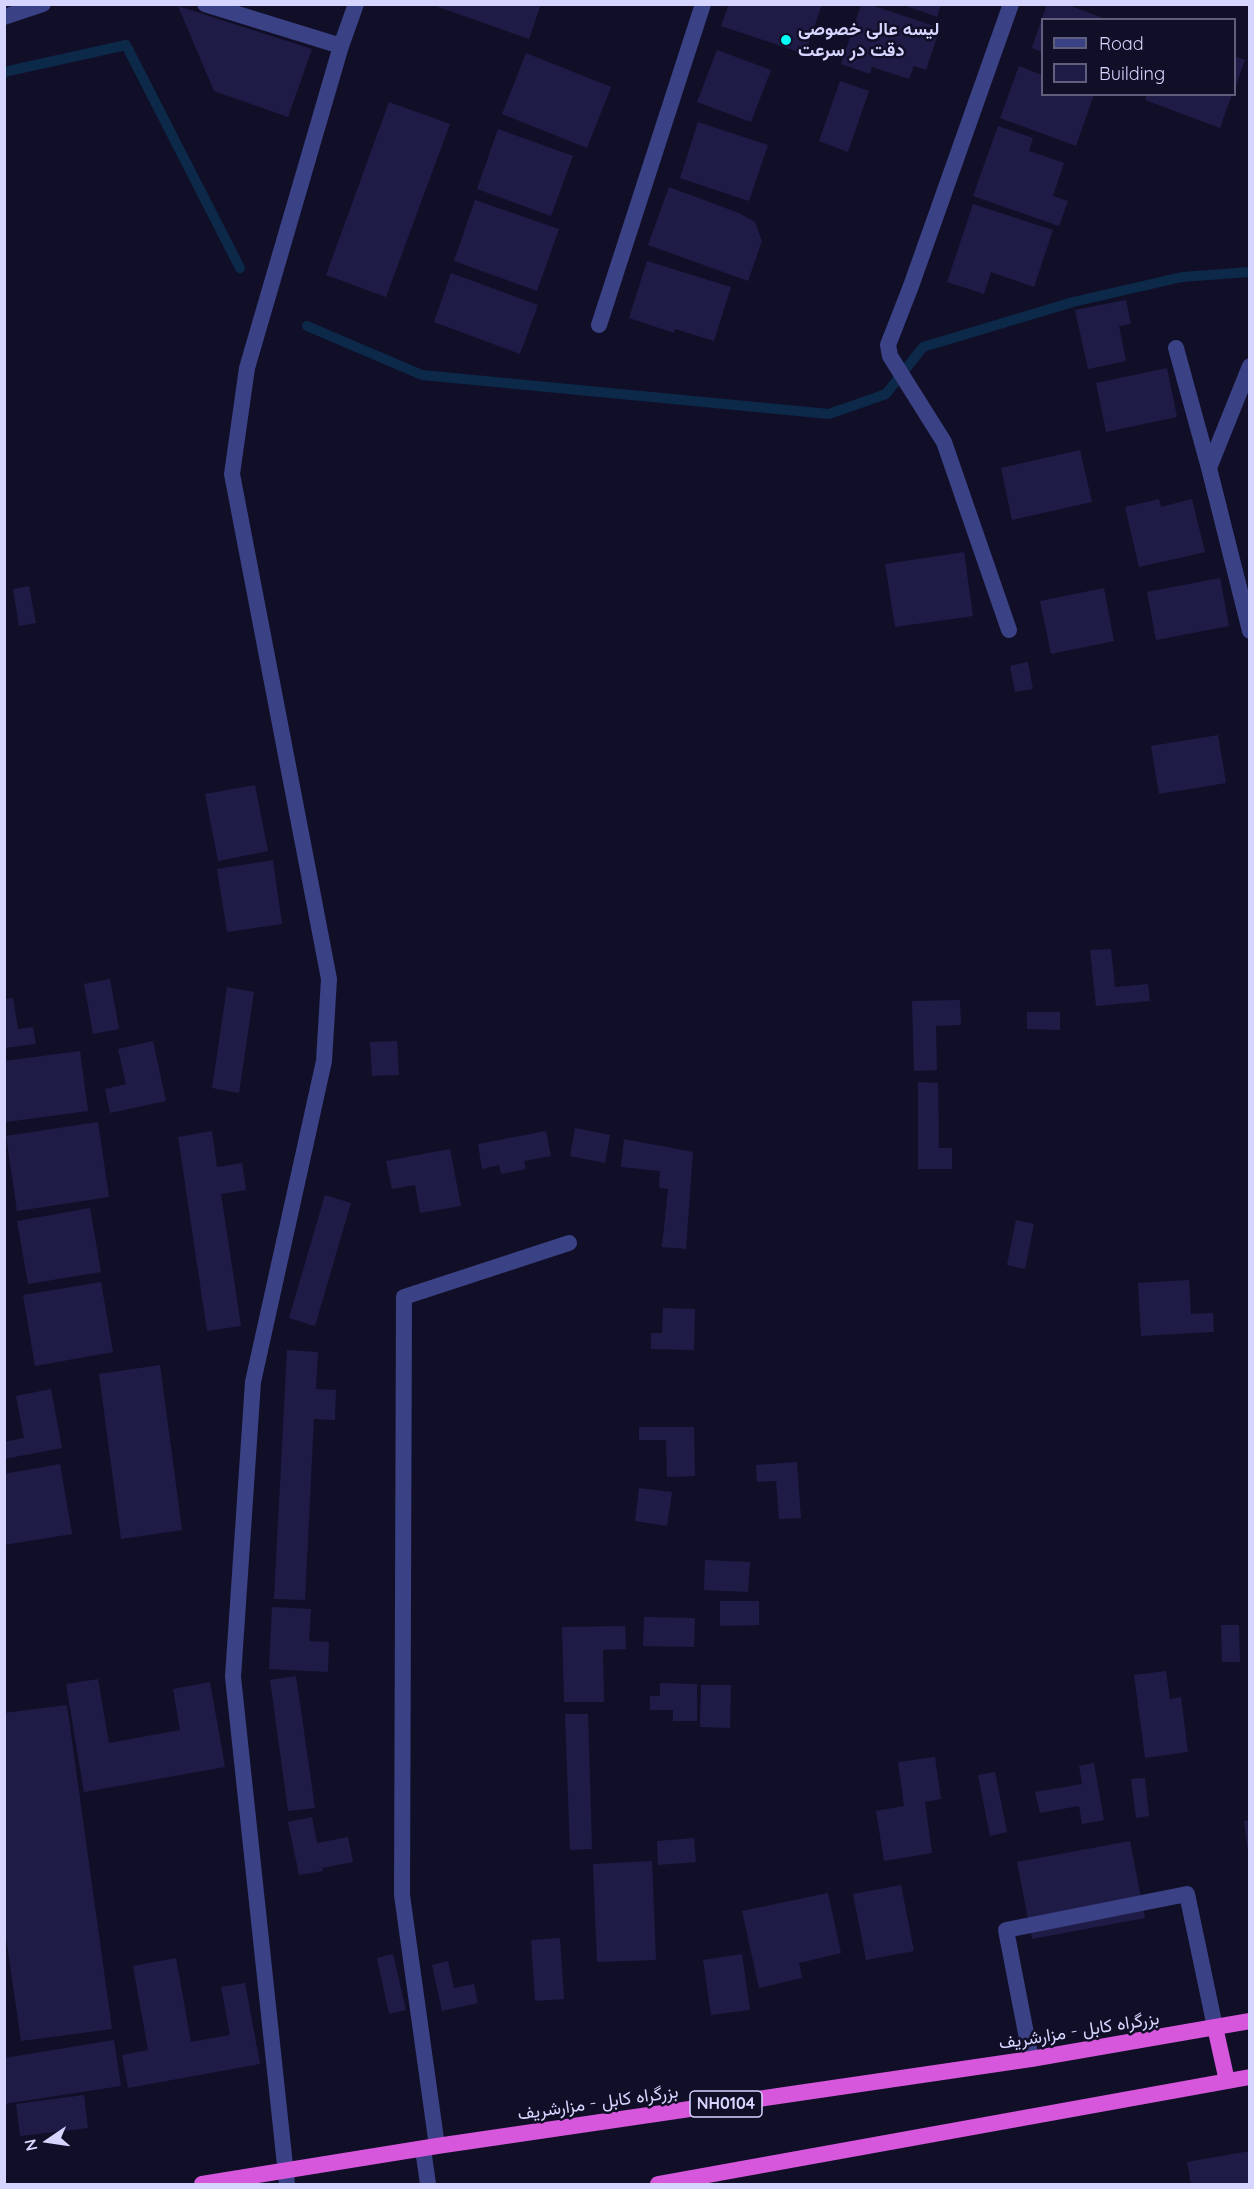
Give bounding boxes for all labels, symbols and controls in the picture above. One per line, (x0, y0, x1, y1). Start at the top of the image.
legend (1041, 18, 1236, 96)
place label: لیسه عالی خصوصی دقت در سرعت (798, 19, 940, 62)
text: Road (1099, 32, 1144, 55)
marker: لیسه عالی خصوصی دقت در سرعت (779, 33, 793, 47)
text: Building (1099, 62, 1165, 85)
street label: بزرگراه کابل - مزارشریف (997, 2008, 1161, 2054)
street label: بزرگراه کابل - مزارشریف (516, 2081, 680, 2125)
road number: NH0104 (690, 2091, 762, 2117)
north arrow (18, 2111, 78, 2171)
text: N (19, 2137, 42, 2153)

